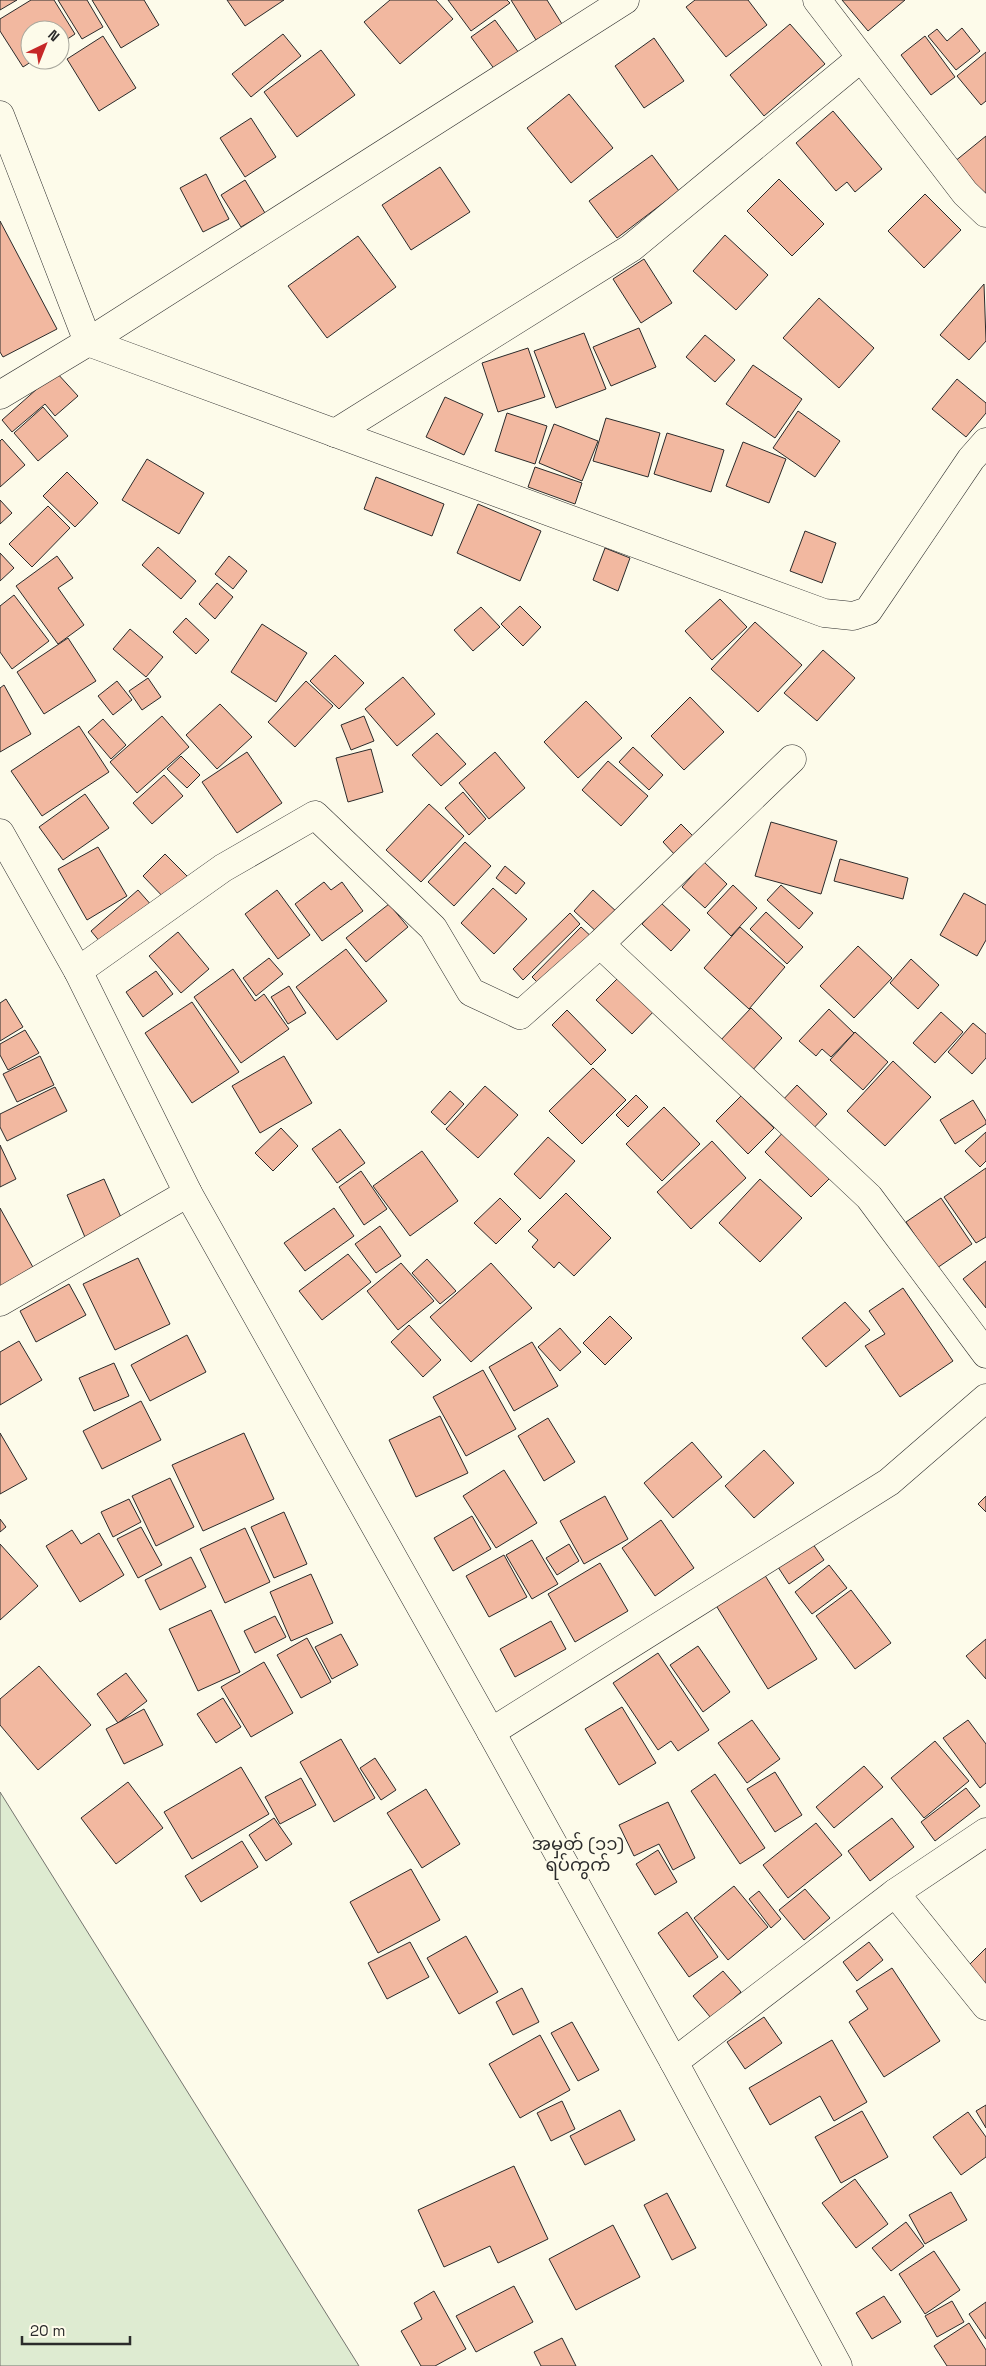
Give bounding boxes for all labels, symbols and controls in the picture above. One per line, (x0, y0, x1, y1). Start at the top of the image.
north arrow (20, 20, 70, 70)
text: N (44, 26, 63, 45)
district label: အမှတ် (၁၁) ရပ်ကွက် (532, 1831, 624, 1880)
scale bar (22, 2314, 130, 2346)
text: 20 m (30, 2321, 65, 2340)

